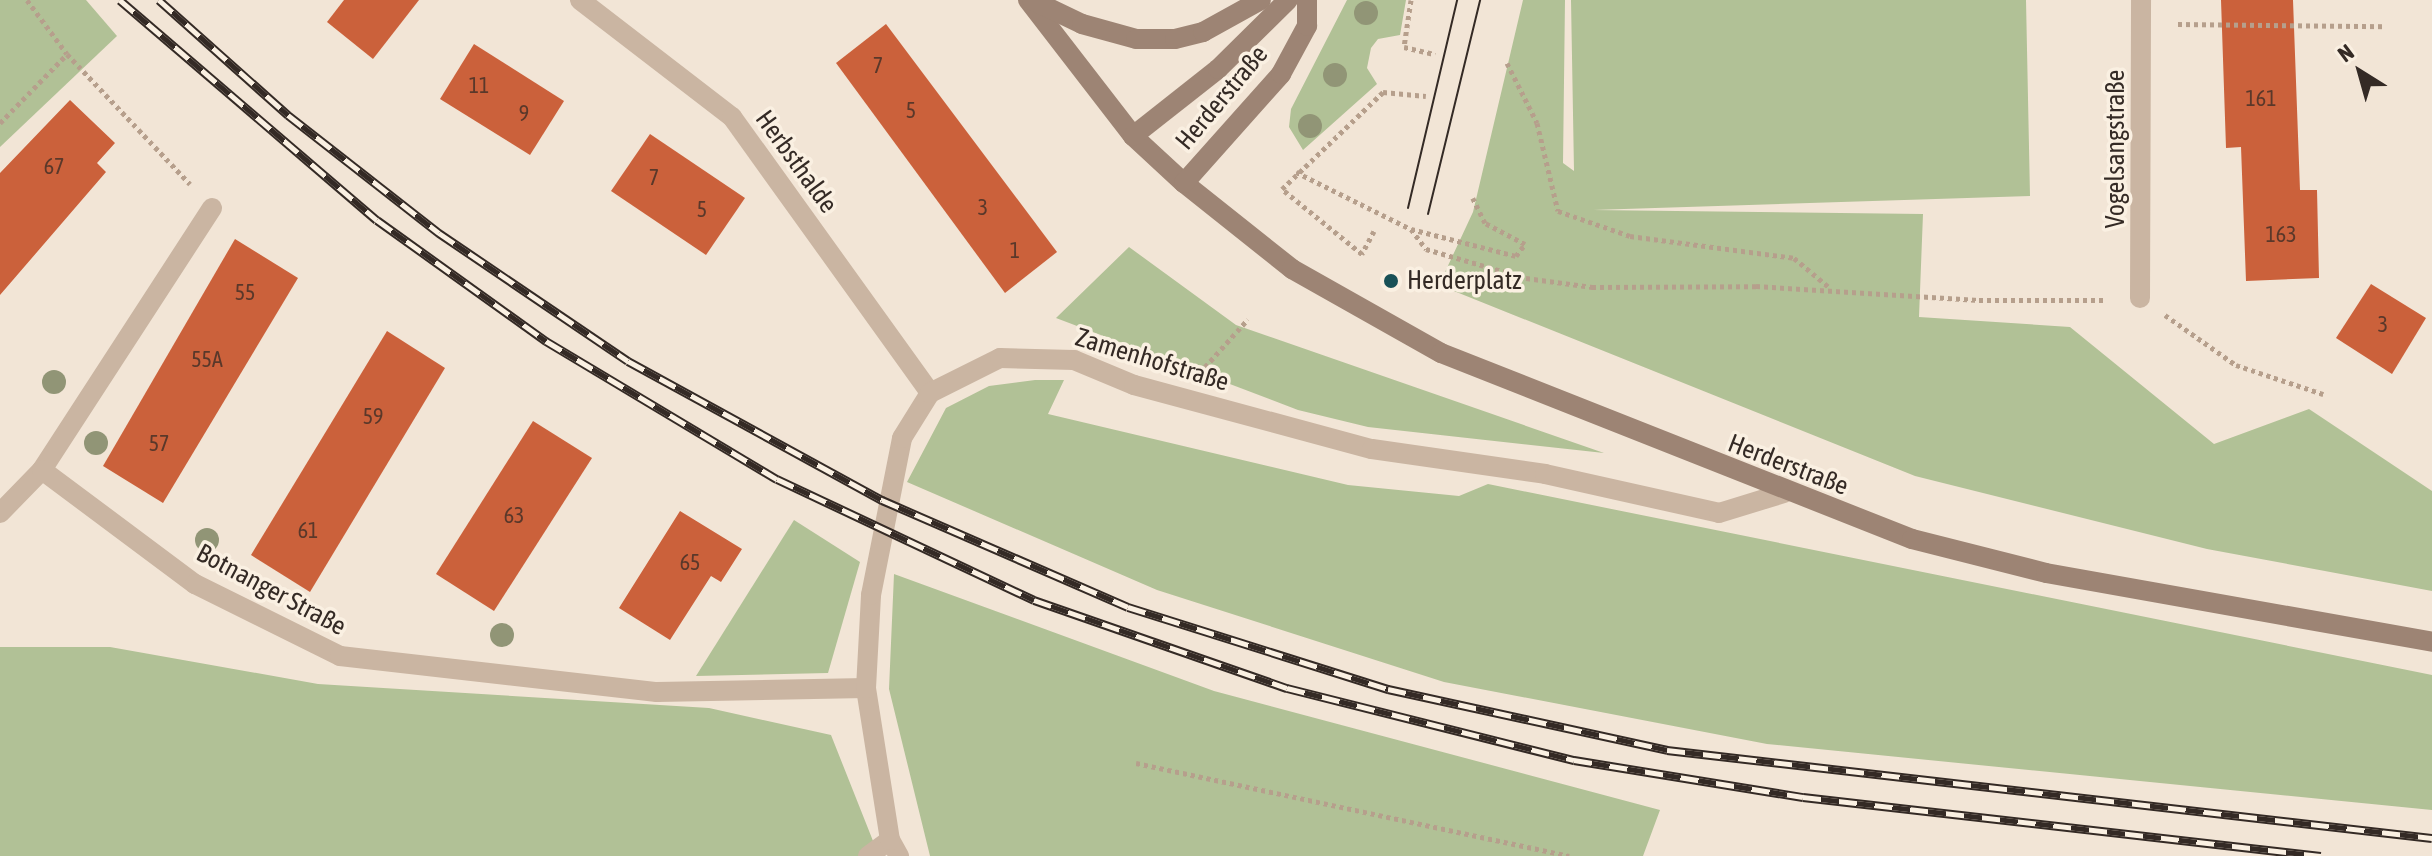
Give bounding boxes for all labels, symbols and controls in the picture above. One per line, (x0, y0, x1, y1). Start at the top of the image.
north arrow (2320, 32, 2400, 112)
text: N (2333, 39, 2359, 67)
street label: Herderstraße (1169, 40, 1275, 156)
house number: 7 (873, 53, 883, 79)
street label: Vogelsangstraße (2100, 70, 2132, 228)
house number: 11 (469, 73, 489, 99)
house number: 161 (2245, 86, 2277, 112)
house number: 5 (906, 98, 916, 124)
house number: 9 (519, 101, 529, 127)
street label: Herbsthalde (748, 105, 844, 219)
house number: 67 (44, 154, 64, 180)
house number: 7 (649, 165, 659, 191)
house number: 3 (978, 195, 988, 221)
house number: 5 (697, 197, 707, 223)
house number: 163 (2265, 222, 2297, 248)
house number: 1 (1010, 238, 1020, 264)
place label: Herderplatz (1407, 265, 1522, 297)
marker: Herderplatz (1382, 272, 1400, 290)
house number: 55 (235, 280, 255, 306)
house number: 3 (2378, 312, 2388, 338)
street label: Zamenhofstraße (1071, 322, 1233, 398)
house number: 55A (191, 347, 223, 373)
house number: 59 (363, 404, 383, 430)
street label: Herderstraße (1723, 428, 1853, 502)
house number: 57 (149, 431, 169, 457)
house number: 63 (504, 503, 524, 529)
house number: 61 (298, 518, 318, 544)
street label: Botnanger Straße (191, 538, 351, 642)
house number: 65 (680, 550, 700, 576)

